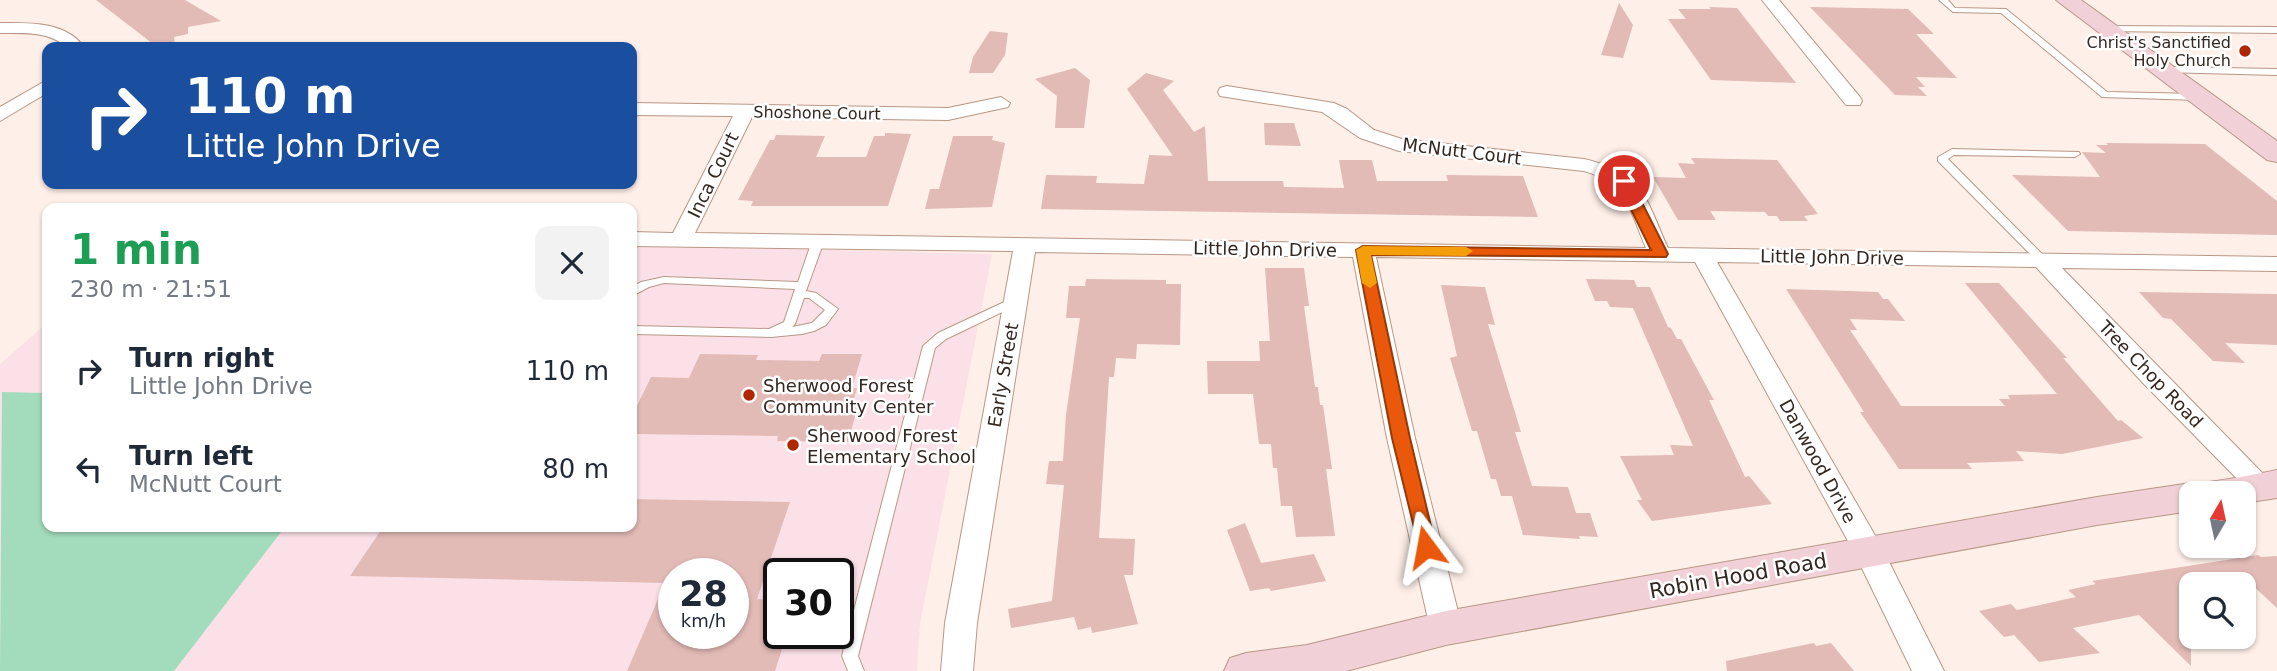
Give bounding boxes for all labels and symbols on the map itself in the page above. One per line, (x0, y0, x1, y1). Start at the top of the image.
place label: Christ's Sanctified Holy Church (2087, 33, 2231, 70)
marker: Christ's Sanctified Holy Church (2237, 43, 2253, 59)
street label: Shoshone Court (753, 102, 881, 124)
street label: Inca Court (683, 129, 743, 221)
street label: McNutt Court (1401, 133, 1523, 169)
pin (1594, 151, 1654, 211)
street label: Little John Drive (1193, 237, 1337, 261)
street label: Little John Drive (1760, 245, 1904, 269)
street label: Tree Chop Road (2094, 315, 2207, 432)
street label: Early Street (983, 321, 1023, 429)
place label: Sherwood Forest Community Center (763, 375, 934, 417)
marker: Sherwood Forest Community Center (741, 387, 757, 403)
street label: Danwood Drive (1775, 395, 1861, 527)
place label: Sherwood Forest Elementary School (807, 425, 976, 467)
marker: Sherwood Forest Elementary School (785, 437, 801, 453)
north arrow (2179, 481, 2256, 558)
position arrow (1389, 510, 1463, 584)
street label: Robin Hood Road (1647, 549, 1829, 603)
speed limit sign: 30 (763, 558, 854, 649)

